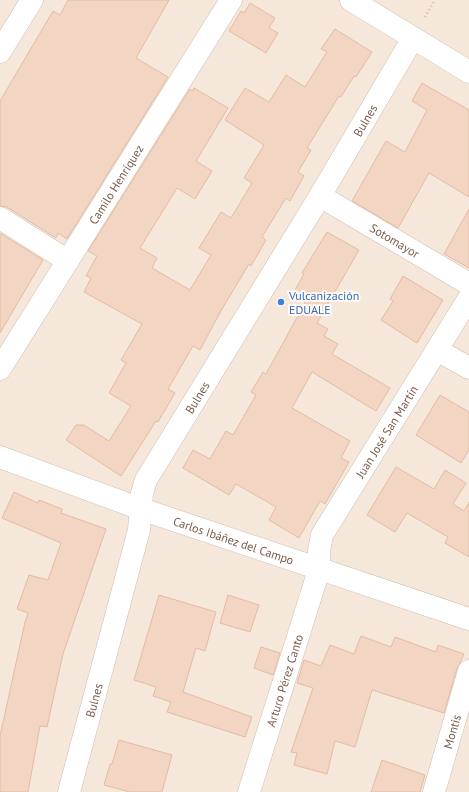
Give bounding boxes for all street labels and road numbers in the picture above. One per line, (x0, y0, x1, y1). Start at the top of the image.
street label: Bulnes (349, 101, 380, 139)
street label: Camilo Henríquez (85, 142, 146, 227)
street label: Sotomayor (367, 220, 422, 261)
street label: Bulnes (181, 378, 212, 416)
street label: Juan José San Martín (351, 382, 421, 481)
street label: Carlos Ibáñez del Campo (171, 513, 296, 567)
street label: Arturo Pérez Canto (263, 632, 306, 728)
street label: Bulnes (82, 681, 105, 719)
street label: Montis (439, 713, 464, 750)

